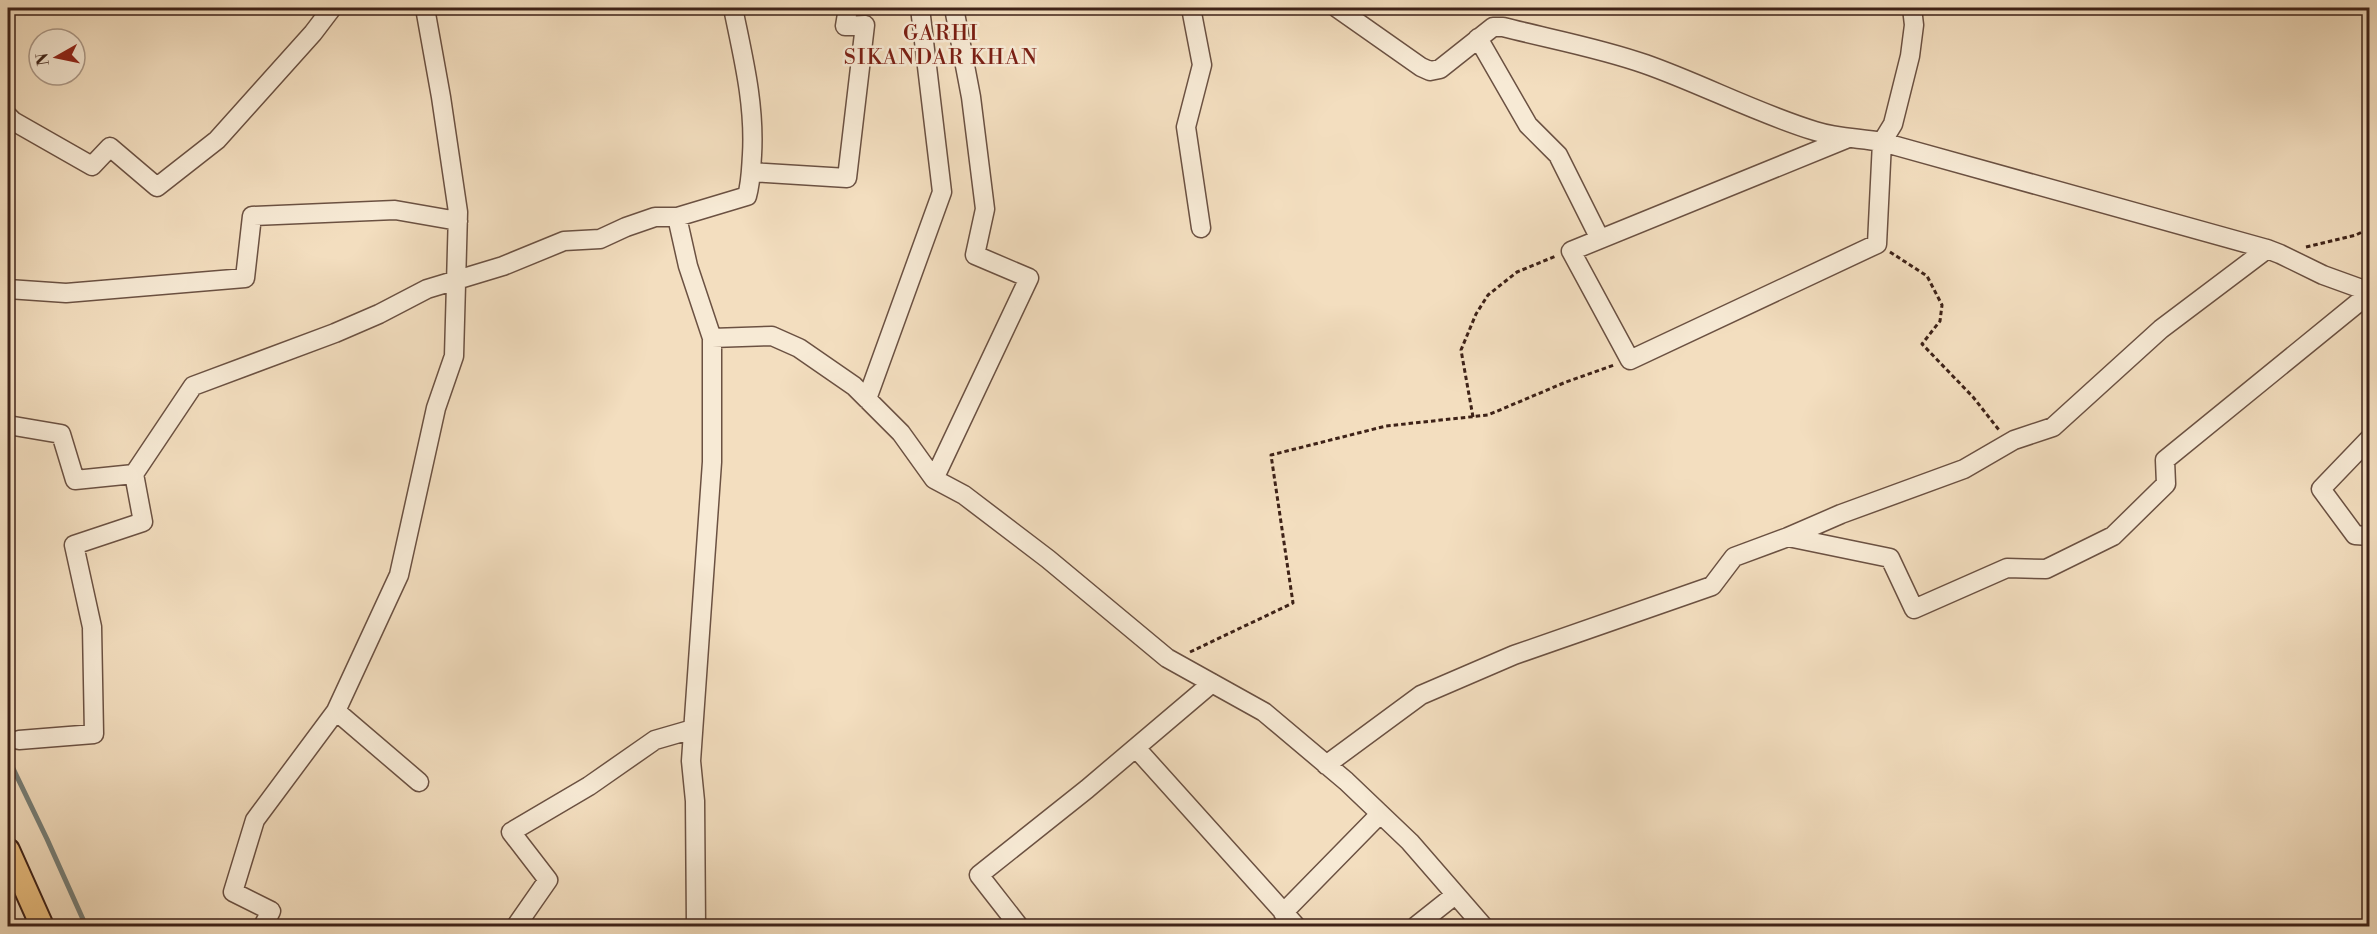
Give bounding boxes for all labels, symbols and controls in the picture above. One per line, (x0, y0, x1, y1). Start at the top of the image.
district label: GARHI SIKANDAR KHAN (844, 21, 1038, 71)
north arrow (27, 27, 87, 87)
text: N (32, 51, 54, 67)

